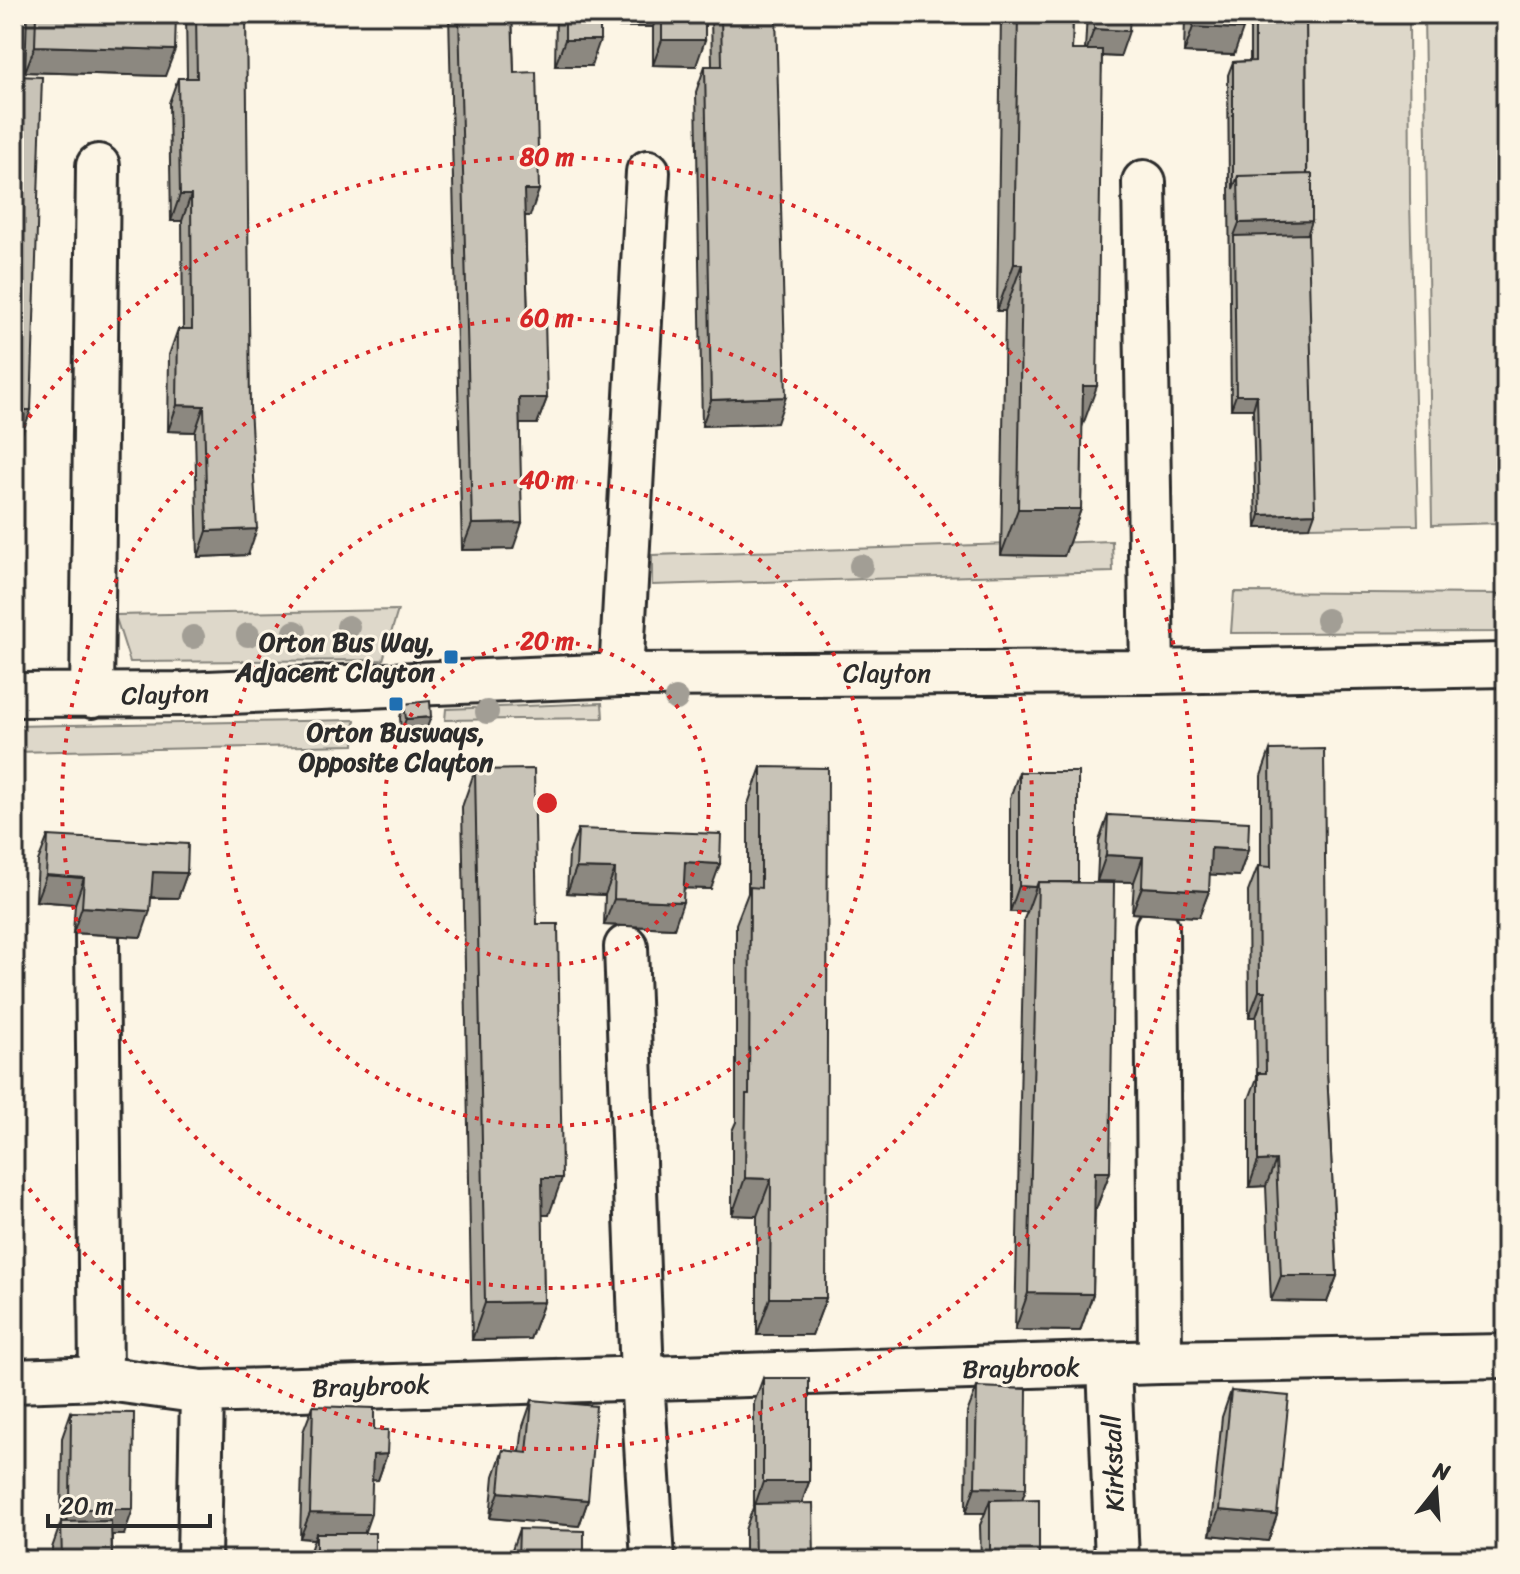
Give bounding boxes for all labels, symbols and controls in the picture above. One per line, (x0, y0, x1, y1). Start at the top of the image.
text: 80 m (519, 136, 575, 178)
text: 60 m (519, 297, 574, 339)
text: 40 m (520, 459, 575, 501)
place label: Orton Bus Way, Adjacent Clayton (234, 619, 436, 695)
text: 20 m (519, 620, 574, 662)
marker: Orton Bus Way, Adjacent Clayton (442, 648, 460, 666)
street label: Clayton (843, 650, 931, 696)
street label: Clayton (120, 669, 210, 719)
marker: Orton Busways, Opposite Clayton (387, 695, 405, 713)
place label: Orton Busways, Opposite Clayton (299, 709, 493, 785)
centre of rings (533, 789, 561, 817)
street label: Braybrook (962, 1344, 1081, 1392)
street label: Braybrook (311, 1361, 431, 1411)
street label: Kirkstall (1088, 1413, 1138, 1512)
north arrow (1396, 1450, 1476, 1530)
text: N (1428, 1450, 1455, 1492)
scale bar (48, 1478, 210, 1528)
text: 20 m (60, 1485, 114, 1527)

